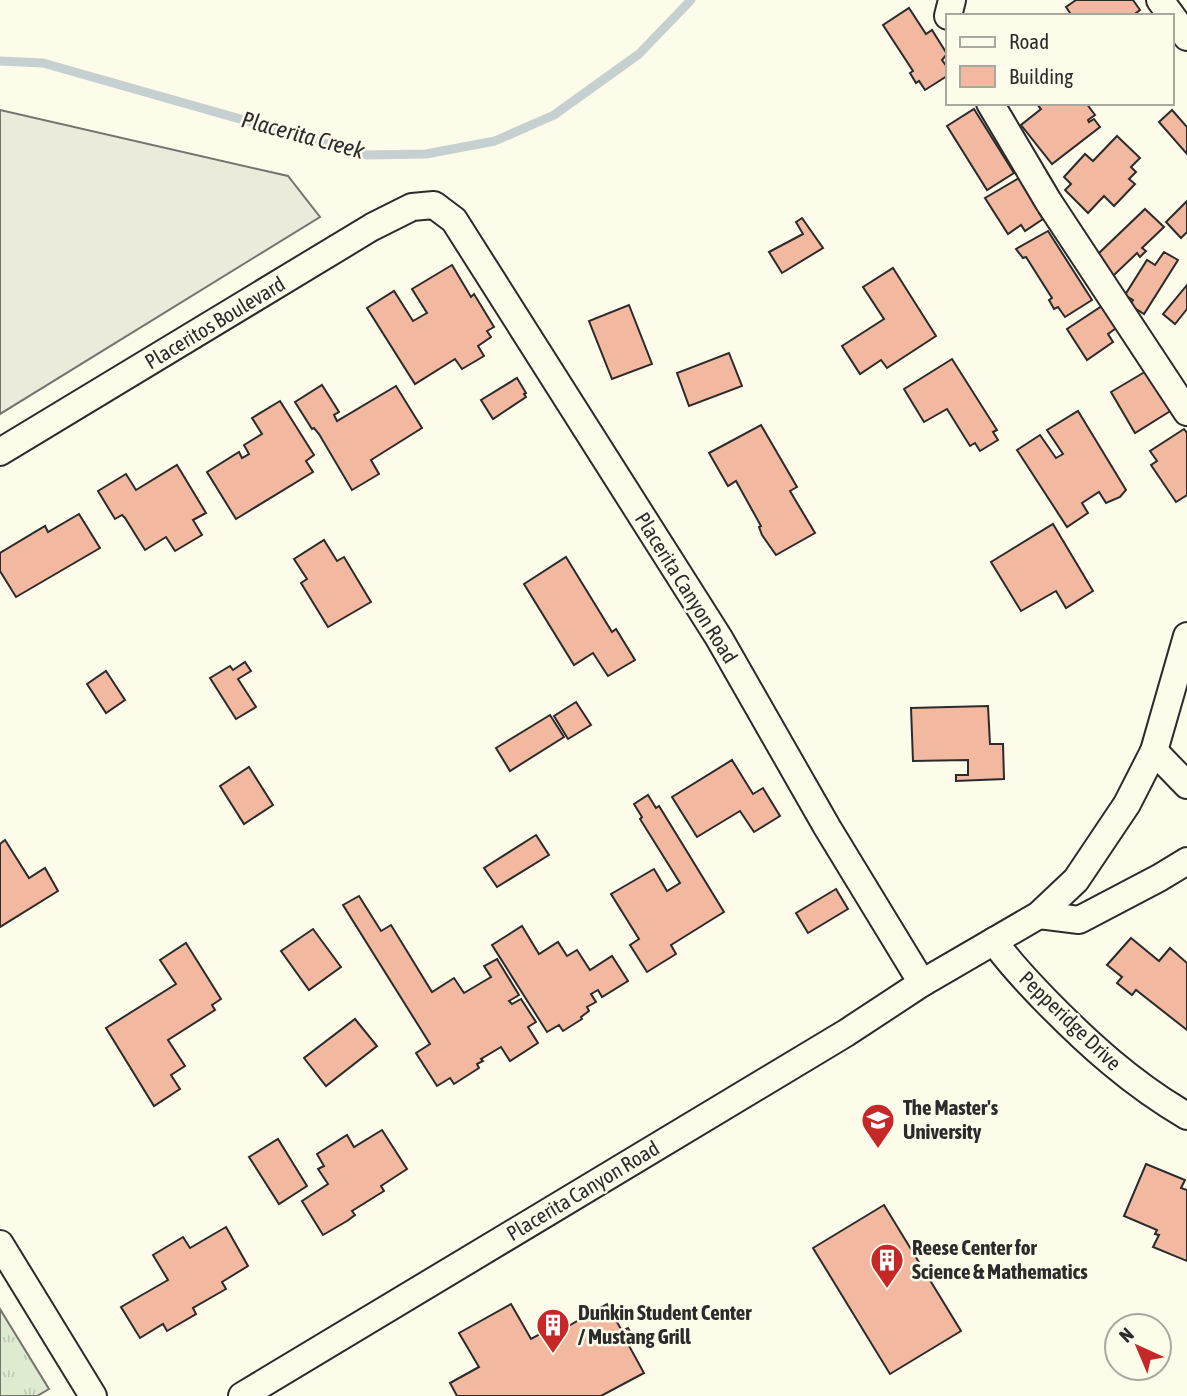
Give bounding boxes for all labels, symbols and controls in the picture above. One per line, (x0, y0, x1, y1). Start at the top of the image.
legend (946, 14, 1173, 105)
text: Road (1009, 29, 1049, 53)
text: Building (1009, 64, 1073, 88)
water label: Placerita Creek (239, 106, 368, 164)
street label: Placeritos Boulevard (140, 271, 289, 373)
street label: Placerita Canyon Road (631, 508, 743, 667)
street label: Pepperidge Drive (1015, 966, 1126, 1075)
place label: The Master's University (903, 1095, 999, 1143)
school or university icon: The Master's University (859, 1101, 897, 1150)
street label: Placerita Canyon Road (502, 1135, 663, 1245)
place label: Reese Center for Science & Mathematics (912, 1235, 1088, 1283)
building icon: Reese Center for Science & Mathematics (868, 1241, 906, 1290)
place label: Dunkin Student Center / Mustang Grill (578, 1300, 752, 1348)
building icon: Dunkin Student Center / Mustang Grill (534, 1306, 572, 1355)
north arrow (1103, 1312, 1173, 1382)
text: N (1115, 1323, 1138, 1347)

